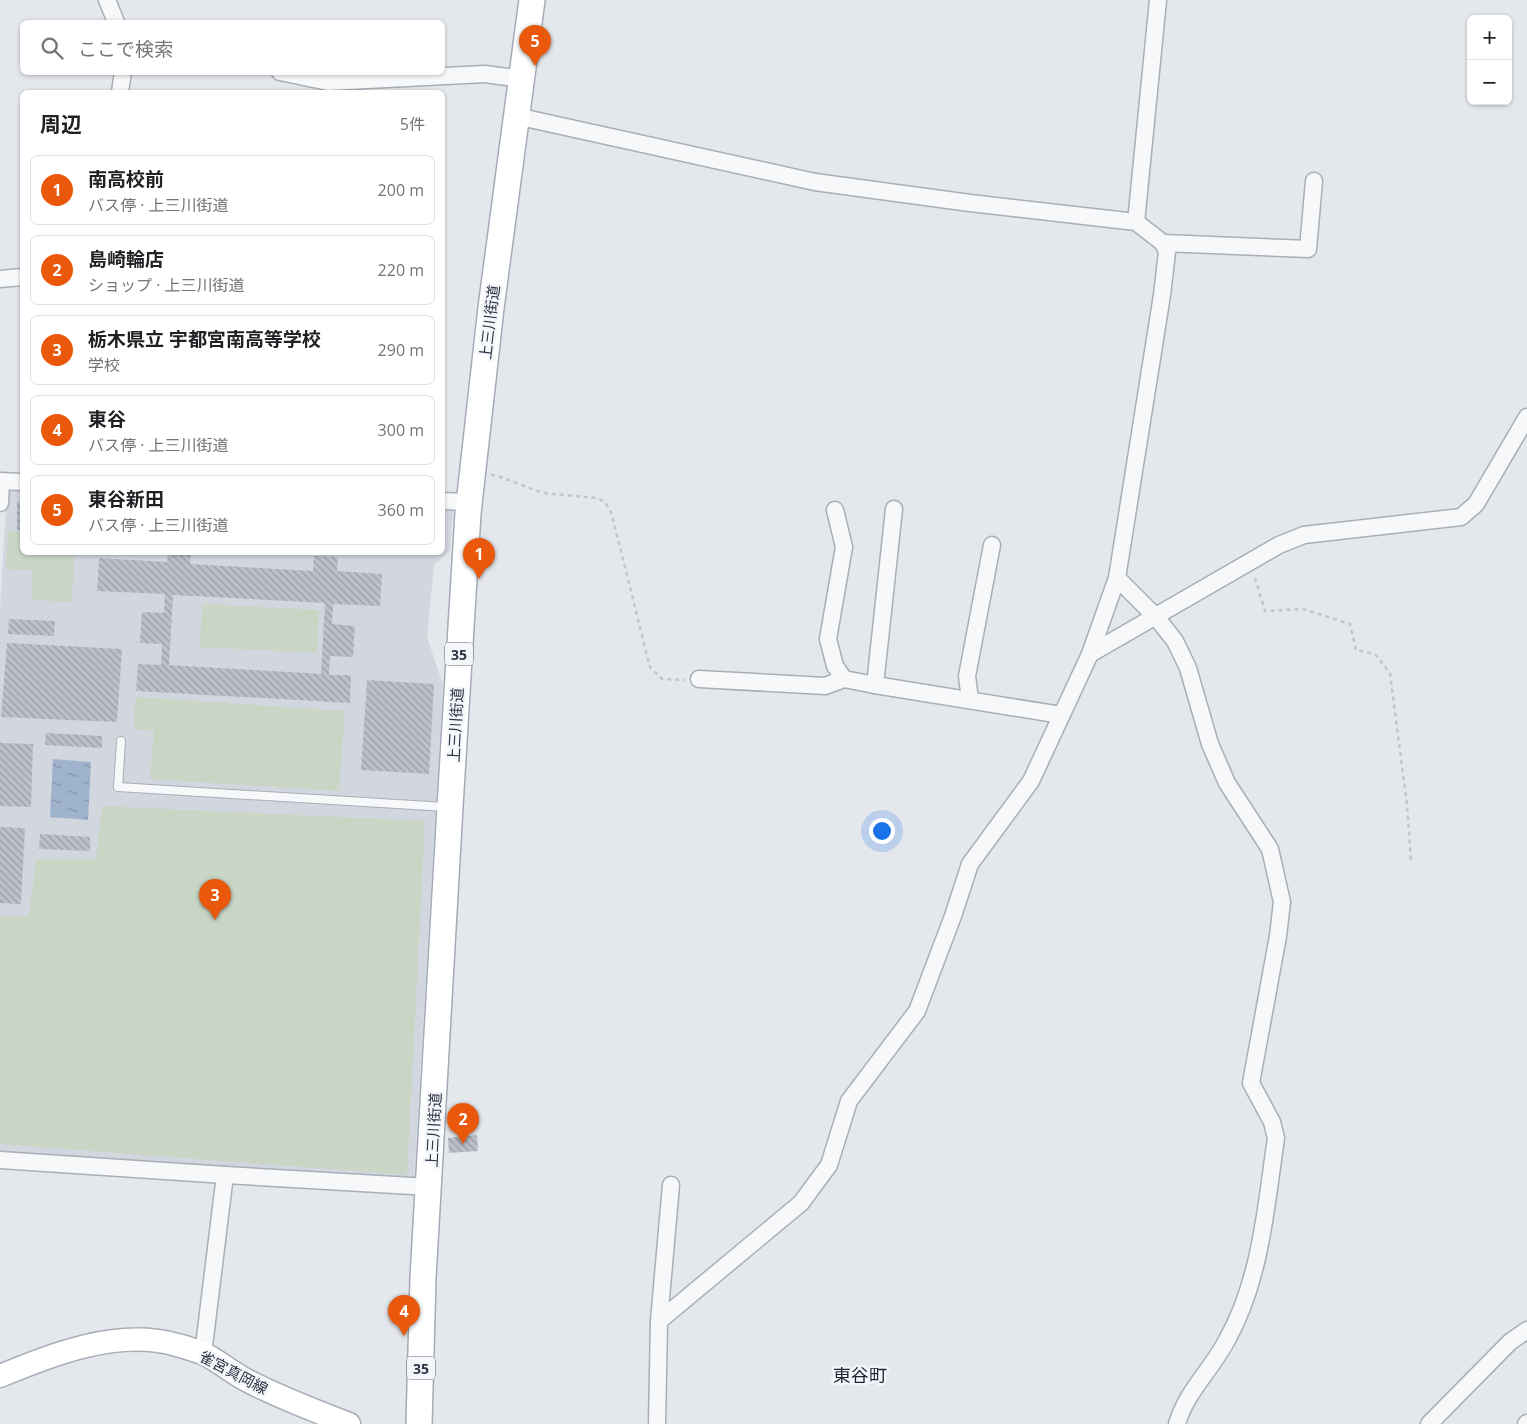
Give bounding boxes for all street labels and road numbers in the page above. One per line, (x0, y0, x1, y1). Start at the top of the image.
street label: 上三川街道 (475, 284, 503, 360)
road number: 35 (445, 642, 473, 666)
street label: 上三川街道 (443, 687, 467, 763)
street label: 上三川街道 (421, 1092, 445, 1168)
street label: 雀宮真岡線 (196, 1346, 272, 1398)
road number: 35 (407, 1356, 435, 1380)

